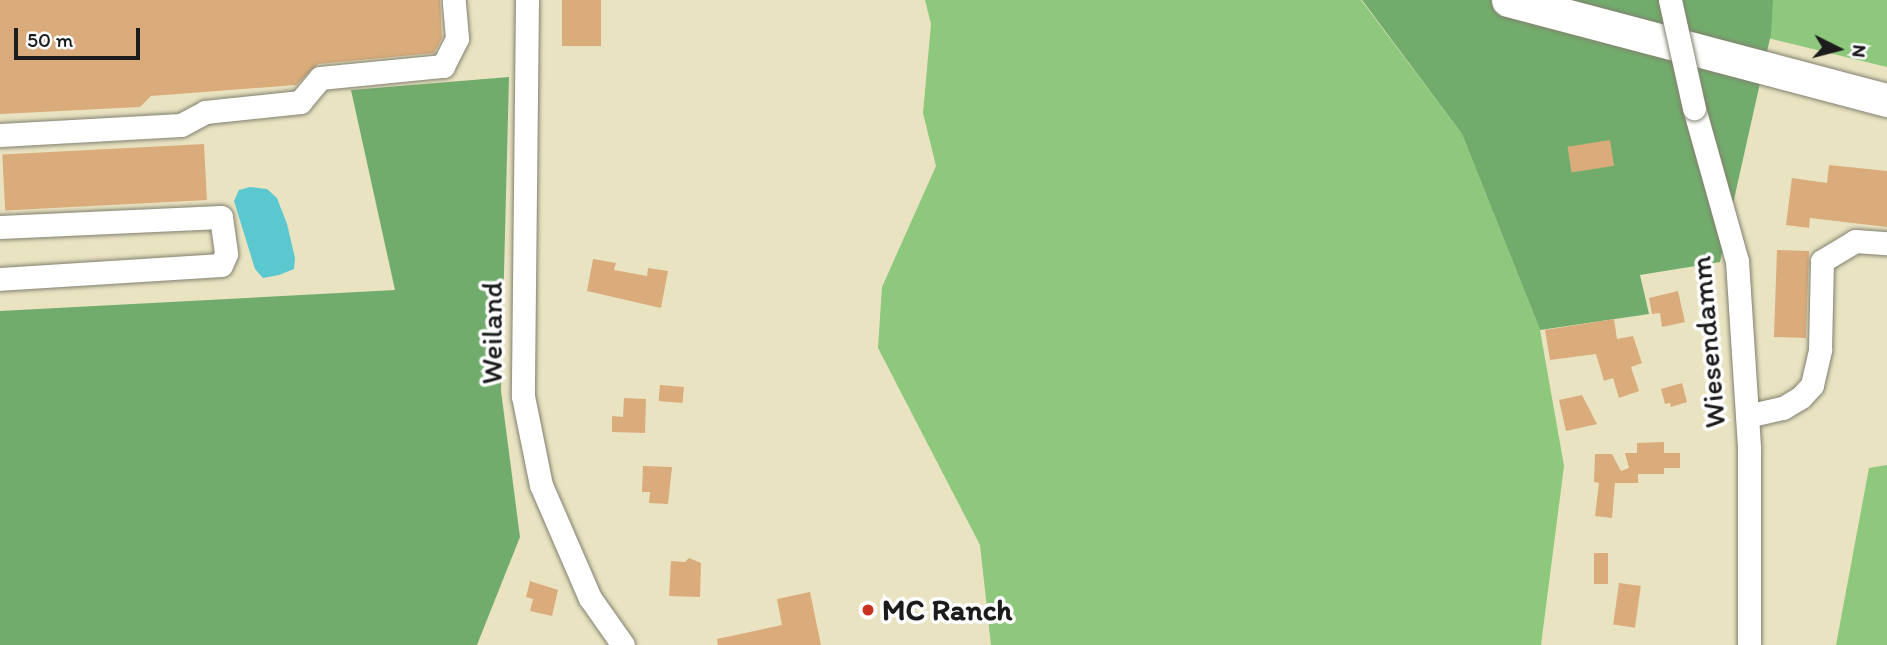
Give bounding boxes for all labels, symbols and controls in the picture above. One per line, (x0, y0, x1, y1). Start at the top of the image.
scale bar (18, 14, 144, 58)
north arrow (1803, 14, 1873, 84)
text: 50 m (27, 27, 73, 52)
text: N (1847, 44, 1871, 59)
street label: Wiesendamm (1683, 254, 1733, 430)
street label: Weiland (474, 282, 510, 384)
place label: MC Ranch (882, 592, 1012, 628)
marker: MC Ranch (860, 602, 876, 618)

